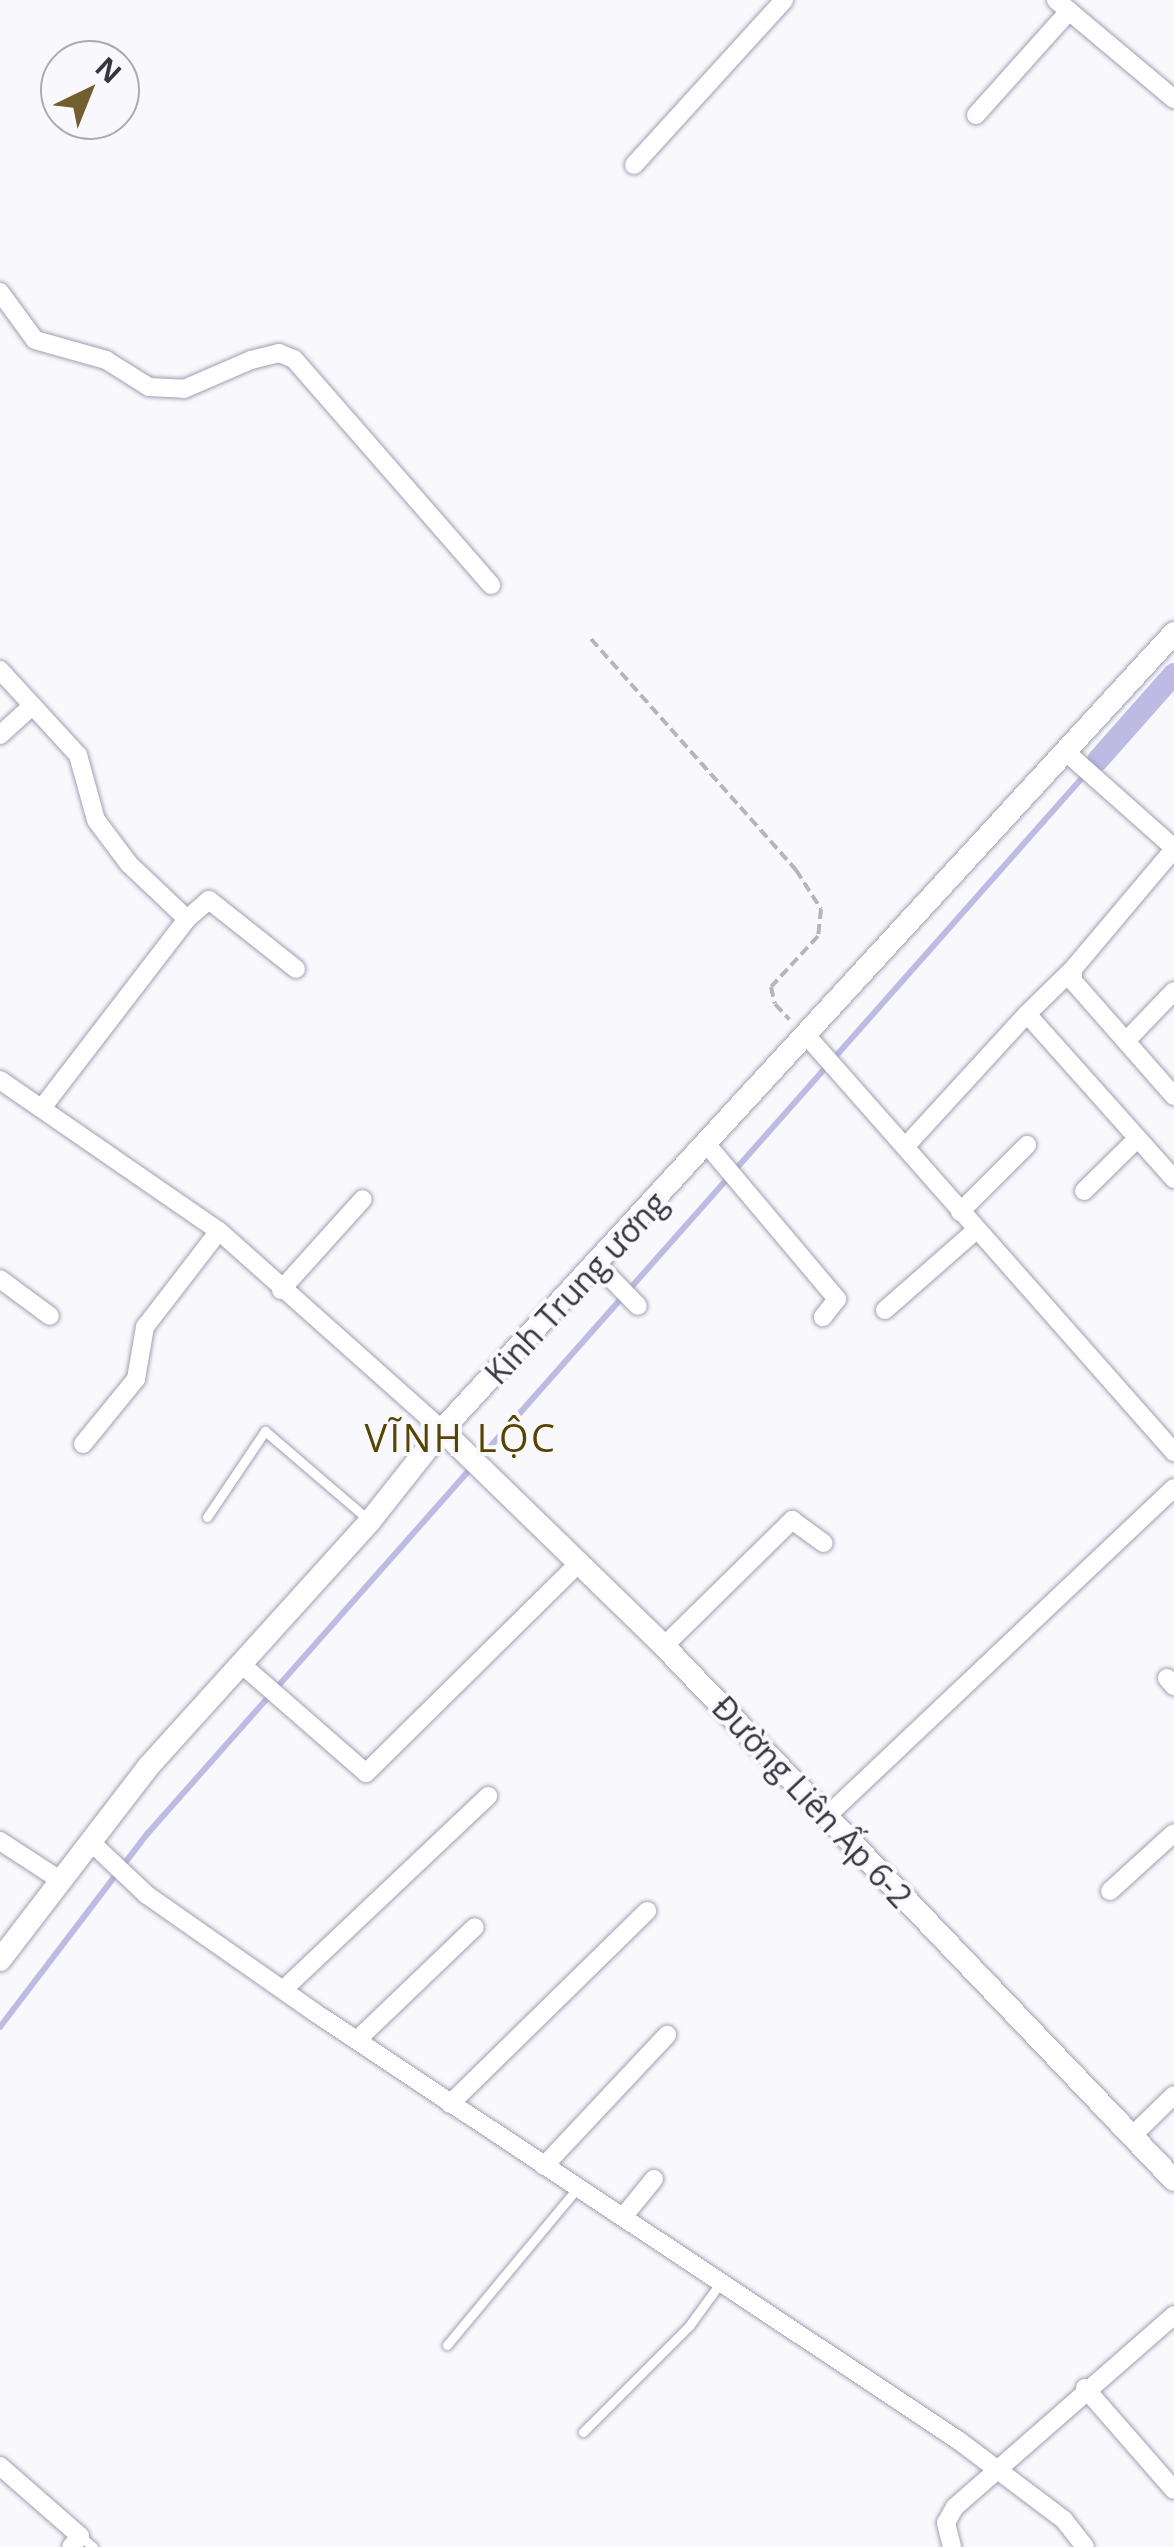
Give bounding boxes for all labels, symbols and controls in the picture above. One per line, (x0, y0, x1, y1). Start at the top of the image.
north arrow (40, 40, 140, 140)
text: N (88, 48, 130, 91)
street label: Kinh Trung ương (477, 1184, 675, 1392)
district label: VĨNH LỘC (364, 1415, 558, 1461)
street label: Đường Liên Ấp 6-2 (704, 1688, 920, 1916)

